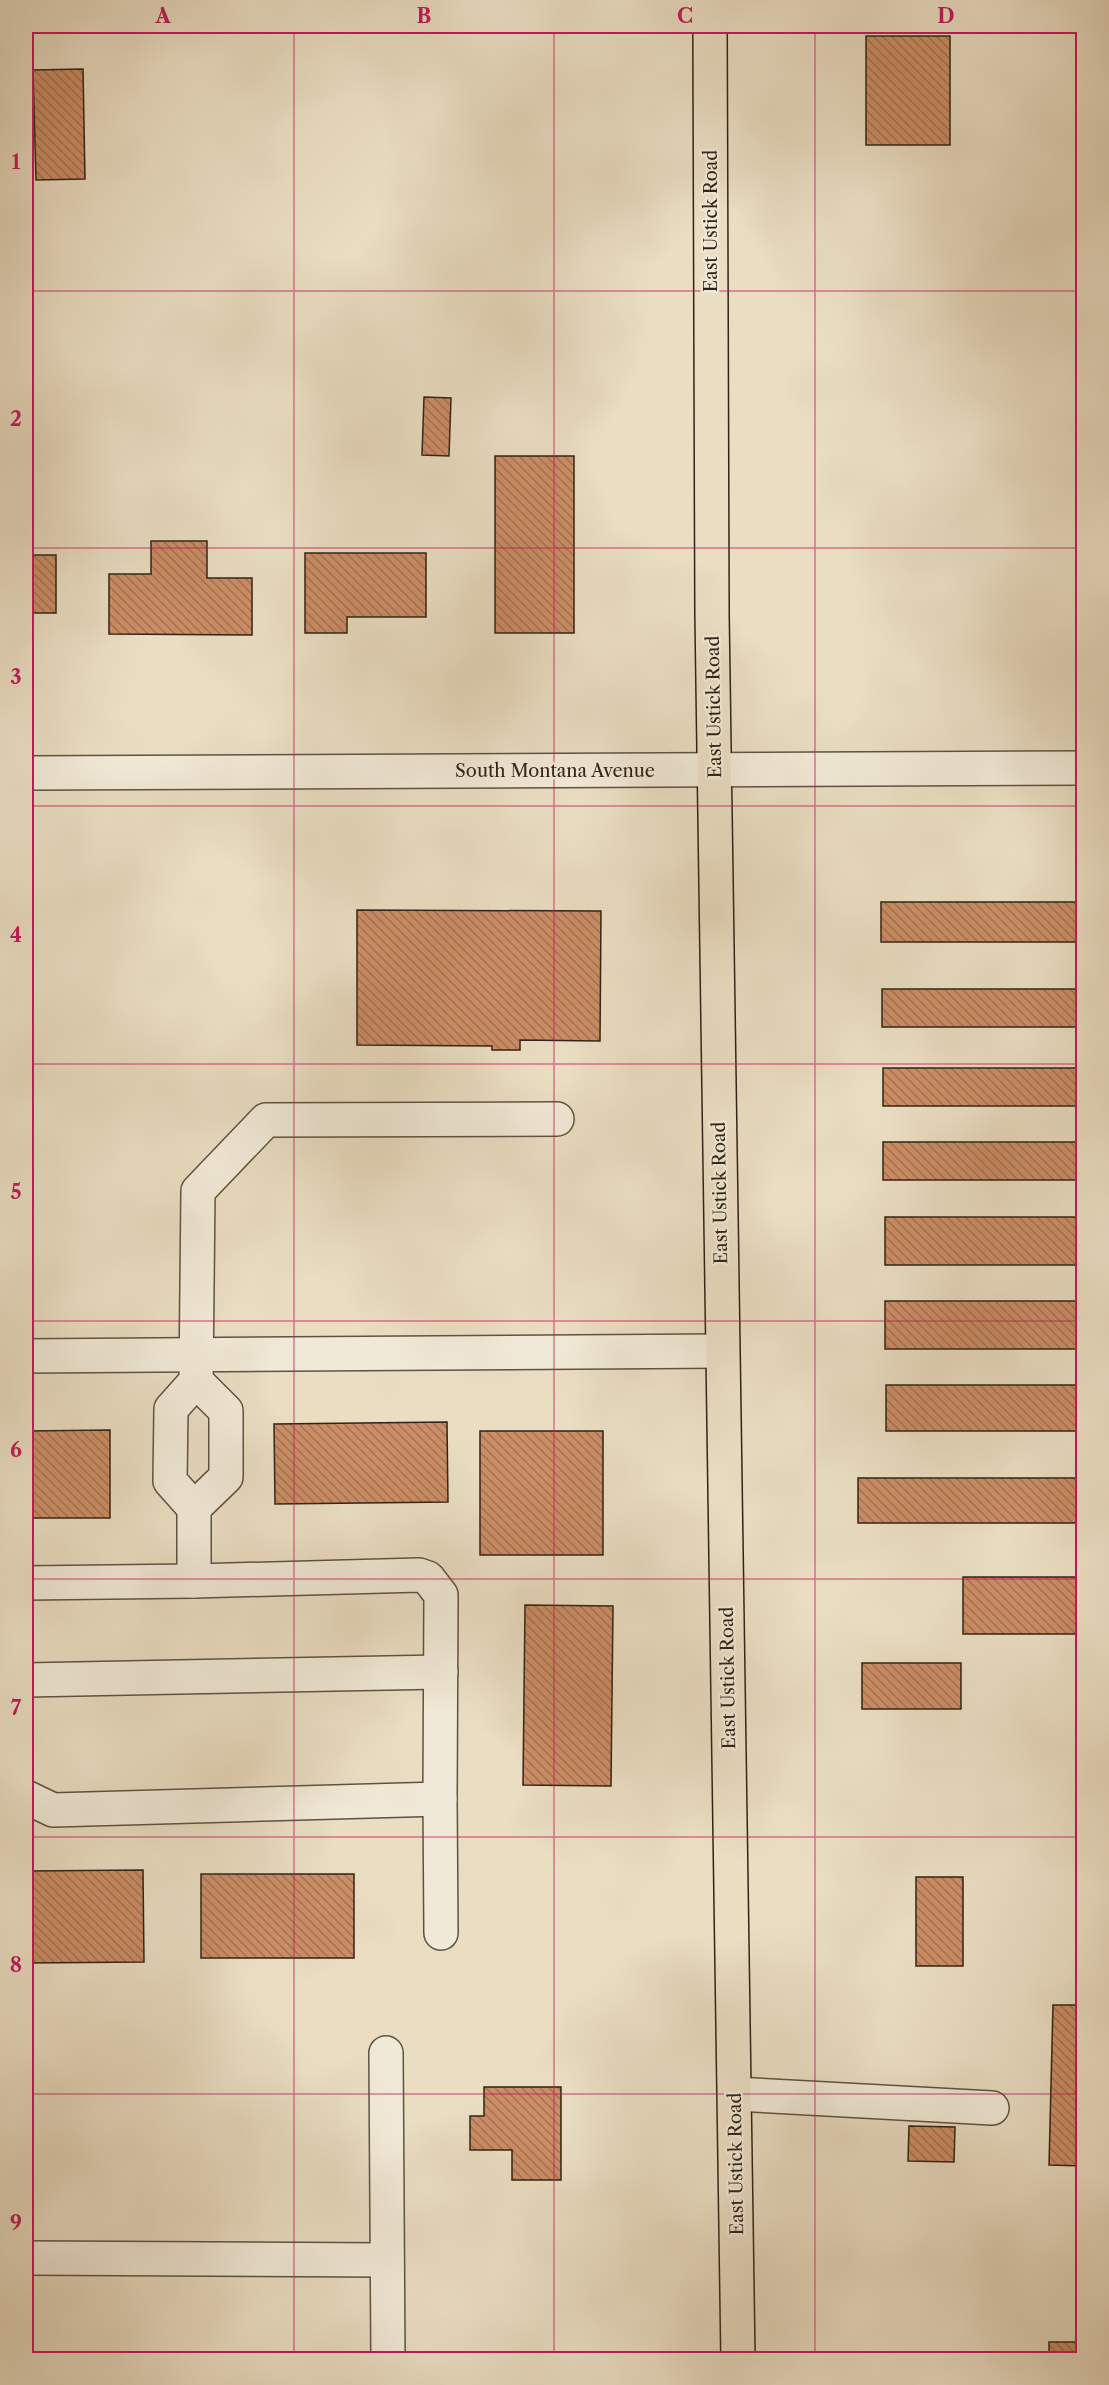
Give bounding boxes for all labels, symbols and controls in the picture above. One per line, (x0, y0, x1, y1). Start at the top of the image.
text: A (154, 4, 171, 28)
text: B (417, 4, 432, 28)
text: C (677, 4, 693, 28)
text: D (937, 4, 955, 28)
text: 1 (12, 150, 21, 174)
street label: East Ustick Road (700, 150, 722, 292)
text: 2 (10, 407, 22, 431)
street label: East Ustick Road (702, 636, 726, 778)
text: 3 (10, 665, 22, 689)
street label: South Montana Avenue (455, 760, 655, 782)
text: 4 (10, 923, 22, 947)
street label: East Ustick Road (708, 1122, 732, 1264)
text: 5 (10, 1180, 22, 1204)
text: 6 (10, 1438, 22, 1462)
street label: East Ustick Road (716, 1607, 740, 1749)
text: 7 (11, 1696, 22, 1720)
text: 8 (10, 1953, 22, 1977)
street label: East Ustick Road (724, 2093, 748, 2235)
text: 9 (10, 2211, 22, 2235)

